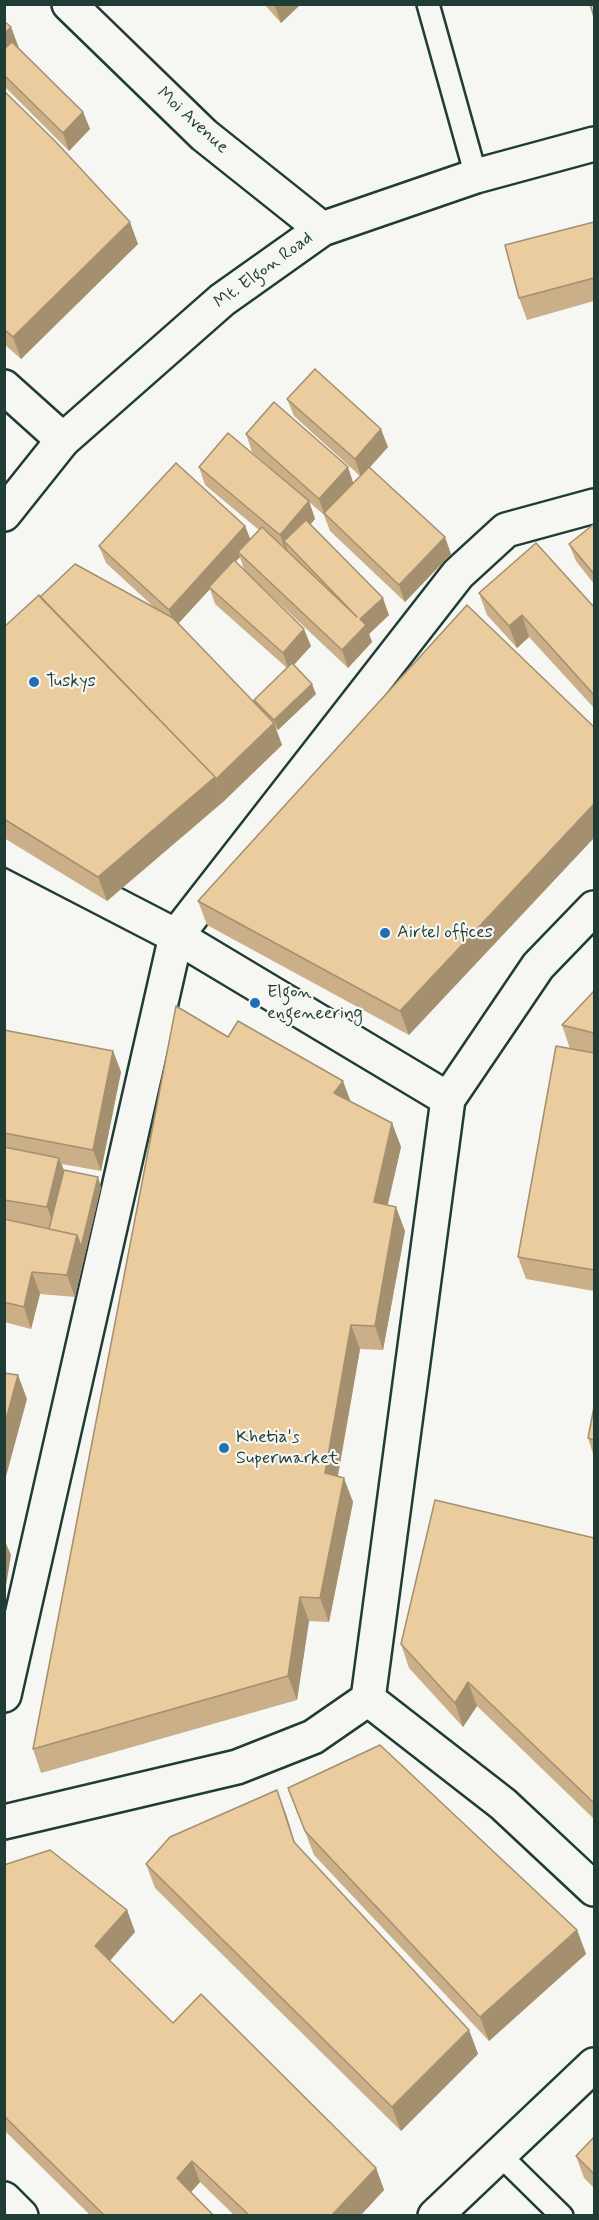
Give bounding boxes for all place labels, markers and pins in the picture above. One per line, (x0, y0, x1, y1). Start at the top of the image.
place label: Tuskys (46, 671, 96, 693)
marker: Tuskys (27, 675, 41, 689)
place label: Airtel offices (397, 922, 493, 944)
marker: Airtel offices (378, 926, 392, 940)
place label: Elgon engeneering (267, 982, 363, 1024)
marker: Elgon engeneering (248, 996, 262, 1010)
place label: Khetia's Supermarket (236, 1427, 339, 1470)
marker: Khetia's Supermarket (217, 1441, 231, 1455)

